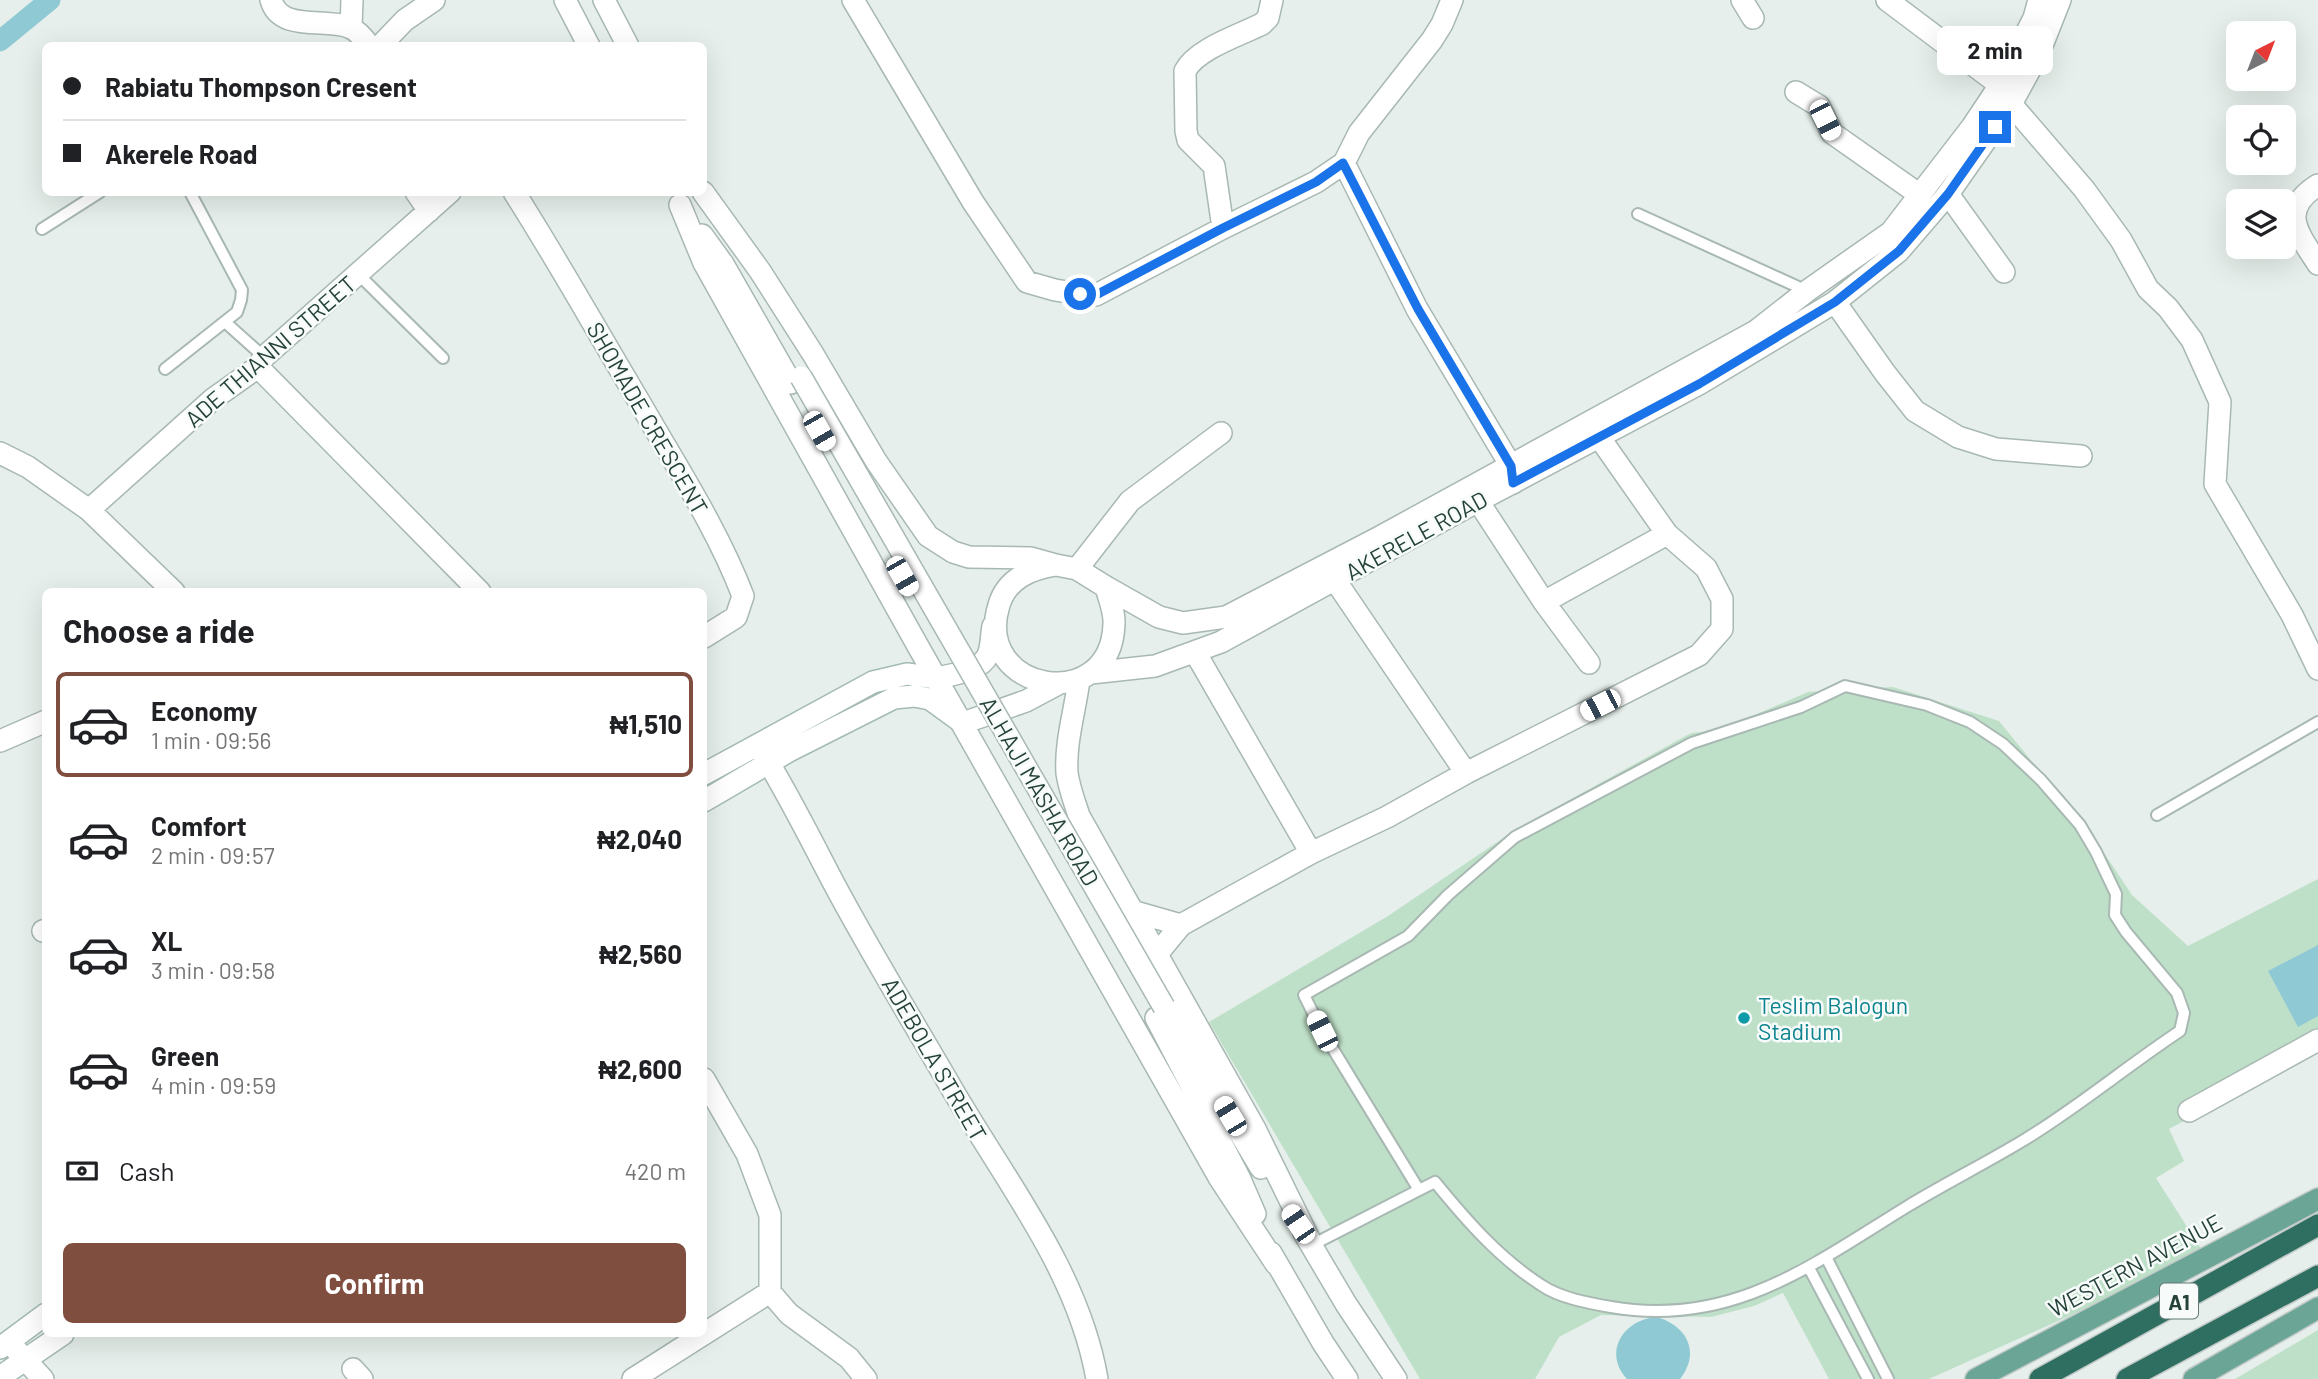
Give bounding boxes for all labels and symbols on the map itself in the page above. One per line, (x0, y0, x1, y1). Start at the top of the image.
north arrow (2226, 21, 2296, 91)
callout: 2 min (1937, 25, 2053, 74)
car (1807, 97, 1844, 143)
route end (1979, 111, 2011, 143)
street label: ADE THIANNI STREET (179, 269, 361, 433)
route start (1064, 278, 1096, 310)
street label: SHOMADE CRESCENT (581, 317, 715, 519)
car (800, 408, 839, 454)
street label: AKERELE ROAD (1340, 484, 1492, 586)
car (883, 553, 922, 599)
car (1577, 686, 1624, 724)
street label: ALHAJI MASHA ROAD (974, 691, 1106, 891)
street label: ADEBOLA STREET (877, 972, 993, 1146)
place label: Teslim Balogun Stadium (1758, 991, 1908, 1045)
car (1304, 1008, 1341, 1054)
marker: Teslim Balogun Stadium (1736, 1010, 1752, 1026)
car (1211, 1093, 1250, 1139)
car (1278, 1201, 1319, 1247)
street label: WESTERN AVENUE (2044, 1207, 2226, 1323)
road number: A1 (2160, 1284, 2198, 1318)

